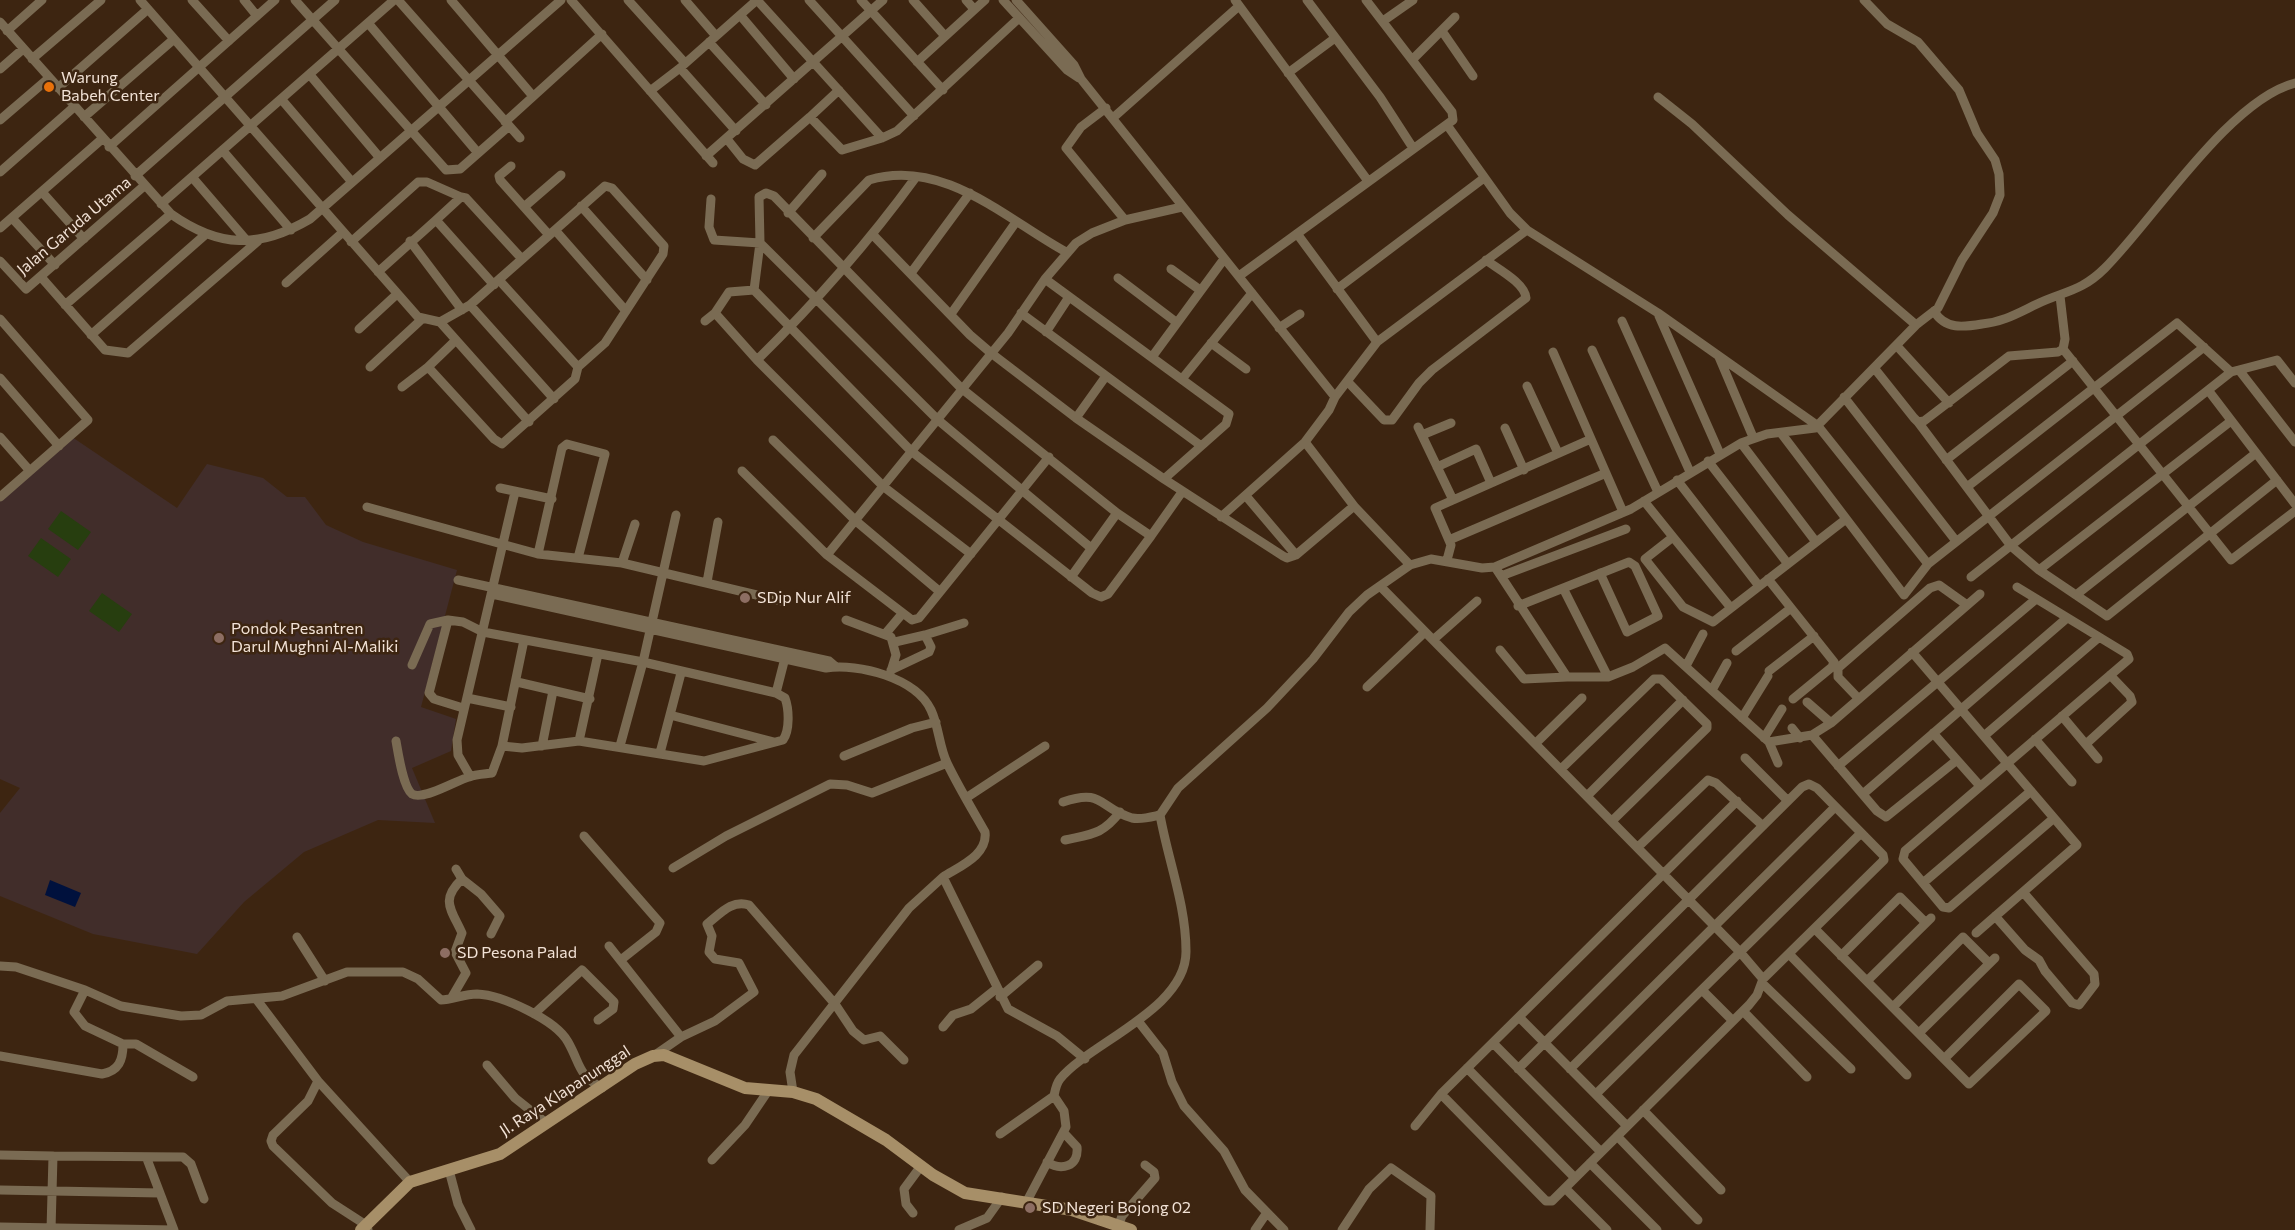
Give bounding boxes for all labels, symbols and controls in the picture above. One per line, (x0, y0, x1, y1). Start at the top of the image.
place label: Warung Babeh Center (61, 68, 160, 106)
marker: Warung Babeh Center (42, 80, 56, 94)
street label: Jalan Garuda Utama (13, 173, 135, 279)
place label: SDip Nur Alif (757, 588, 851, 608)
marker: SDip Nur Alif (738, 591, 752, 605)
place label: Pondok Pesantren Darul Mughni Al-Maliki (231, 619, 398, 657)
marker: Pondok Pesantren Darul Mughni Al-Maliki (212, 631, 226, 645)
place label: SD Pesona Palad (457, 943, 577, 963)
marker: SD Pesona Palad (438, 946, 452, 960)
street label: Jl. Raya Klapanunggal (496, 1042, 634, 1140)
place label: SD Negeri Bojong 02 (1042, 1198, 1191, 1218)
marker: SD Negeri Bojong 02 (1023, 1201, 1037, 1215)

